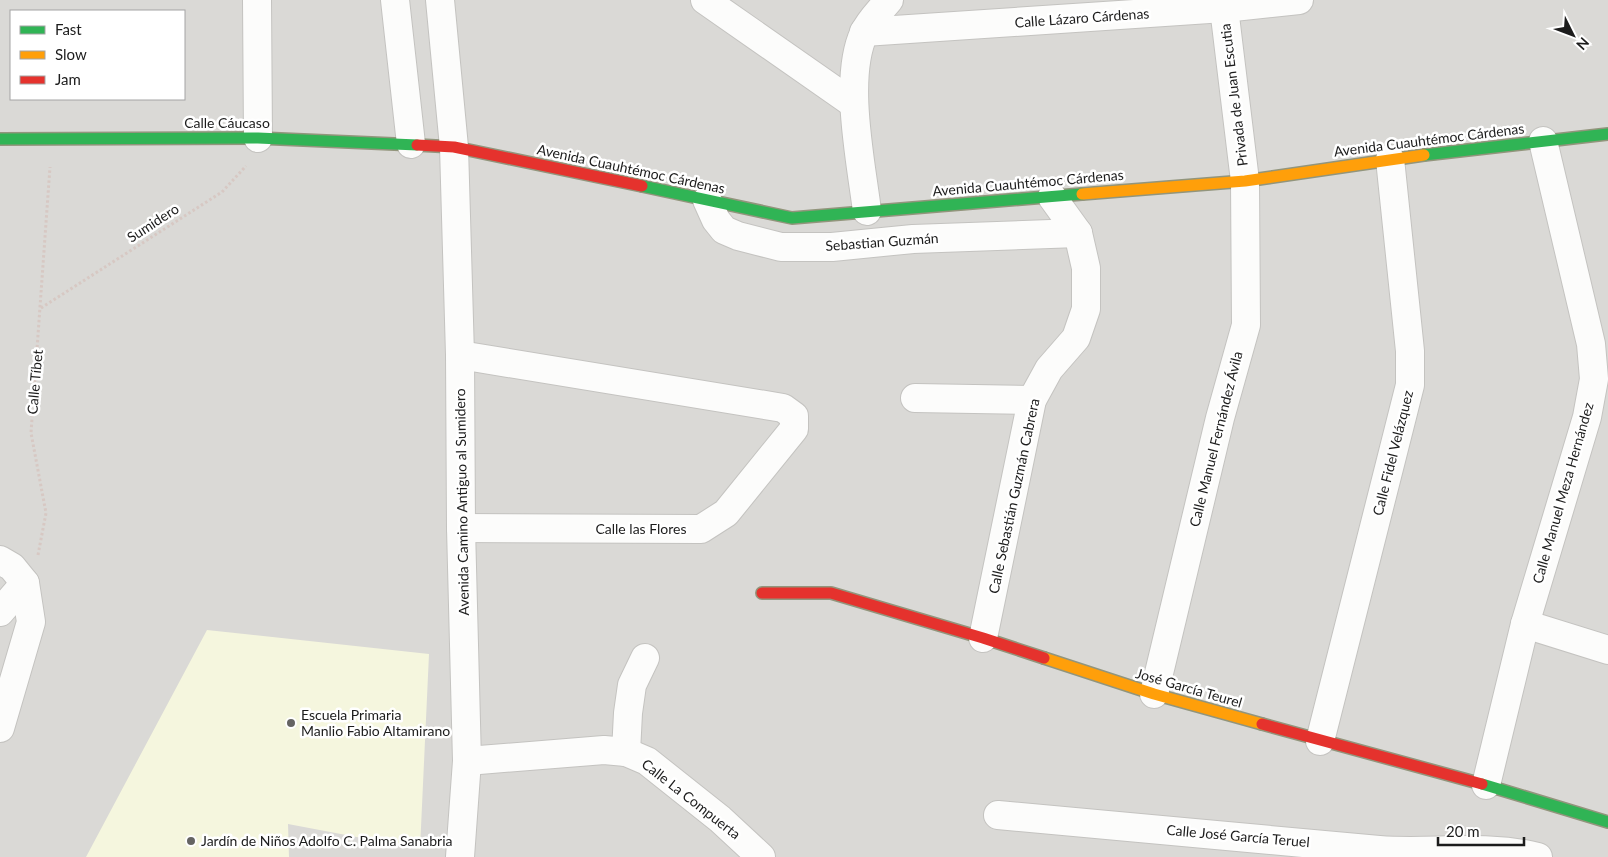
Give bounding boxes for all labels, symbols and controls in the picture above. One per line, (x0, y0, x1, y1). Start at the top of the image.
street label: Calle Lázaro Cárdenas (1014, 4, 1150, 31)
legend (10, 10, 185, 100)
north arrow (1548, 10, 1598, 60)
text: Fast (55, 20, 82, 38)
street label: Privada de Juan Escutia (1216, 23, 1251, 167)
text: N (1573, 34, 1593, 54)
text: Slow (55, 45, 87, 63)
text: Jam (55, 70, 81, 88)
street label: Calle Cáucaso (184, 114, 270, 131)
street label: Avenida Cuauhtémoc Cárdenas (1333, 119, 1525, 160)
street label: Avenida Cuauhtémoc Cárdenas (536, 140, 727, 197)
street label: Avenida Cuauhtémoc Cárdenas (932, 166, 1124, 199)
street label: Sumidero (124, 200, 182, 246)
street label: Sebastian Guzmán (825, 229, 939, 254)
street label: Calle Tíbet (23, 349, 46, 415)
street label: Calle Manuel Fernández Ávila (1185, 349, 1246, 528)
street label: Avenida Camino Antiguo al Sumidero (451, 388, 472, 616)
street label: Calle Fidel Velázquez (1369, 389, 1416, 517)
street label: Calle Sebastián Guzmán Cabrera (984, 397, 1043, 595)
street label: Calle Manuel Meza Hernández (1528, 400, 1597, 585)
street label: Calle las Flores (595, 520, 687, 537)
street label: José García Teurel (1134, 664, 1244, 711)
place label: Escuela Primaria Manlio Fabio Altamirano (301, 706, 450, 739)
marker: Escuela Primaria Manlio Fabio Altamirano (285, 717, 297, 729)
street label: Calle La Compuerta (639, 755, 744, 842)
scale bar (1438, 814, 1524, 846)
street label: Calle José García Teruel (1166, 821, 1310, 850)
text: 20 m (1446, 822, 1480, 840)
place label: Jardín de Niños Adolfo C. Palma Sanabria (201, 832, 453, 849)
marker: Jardín de Niños Adolfo C. Palma Sanabria (185, 835, 197, 847)

